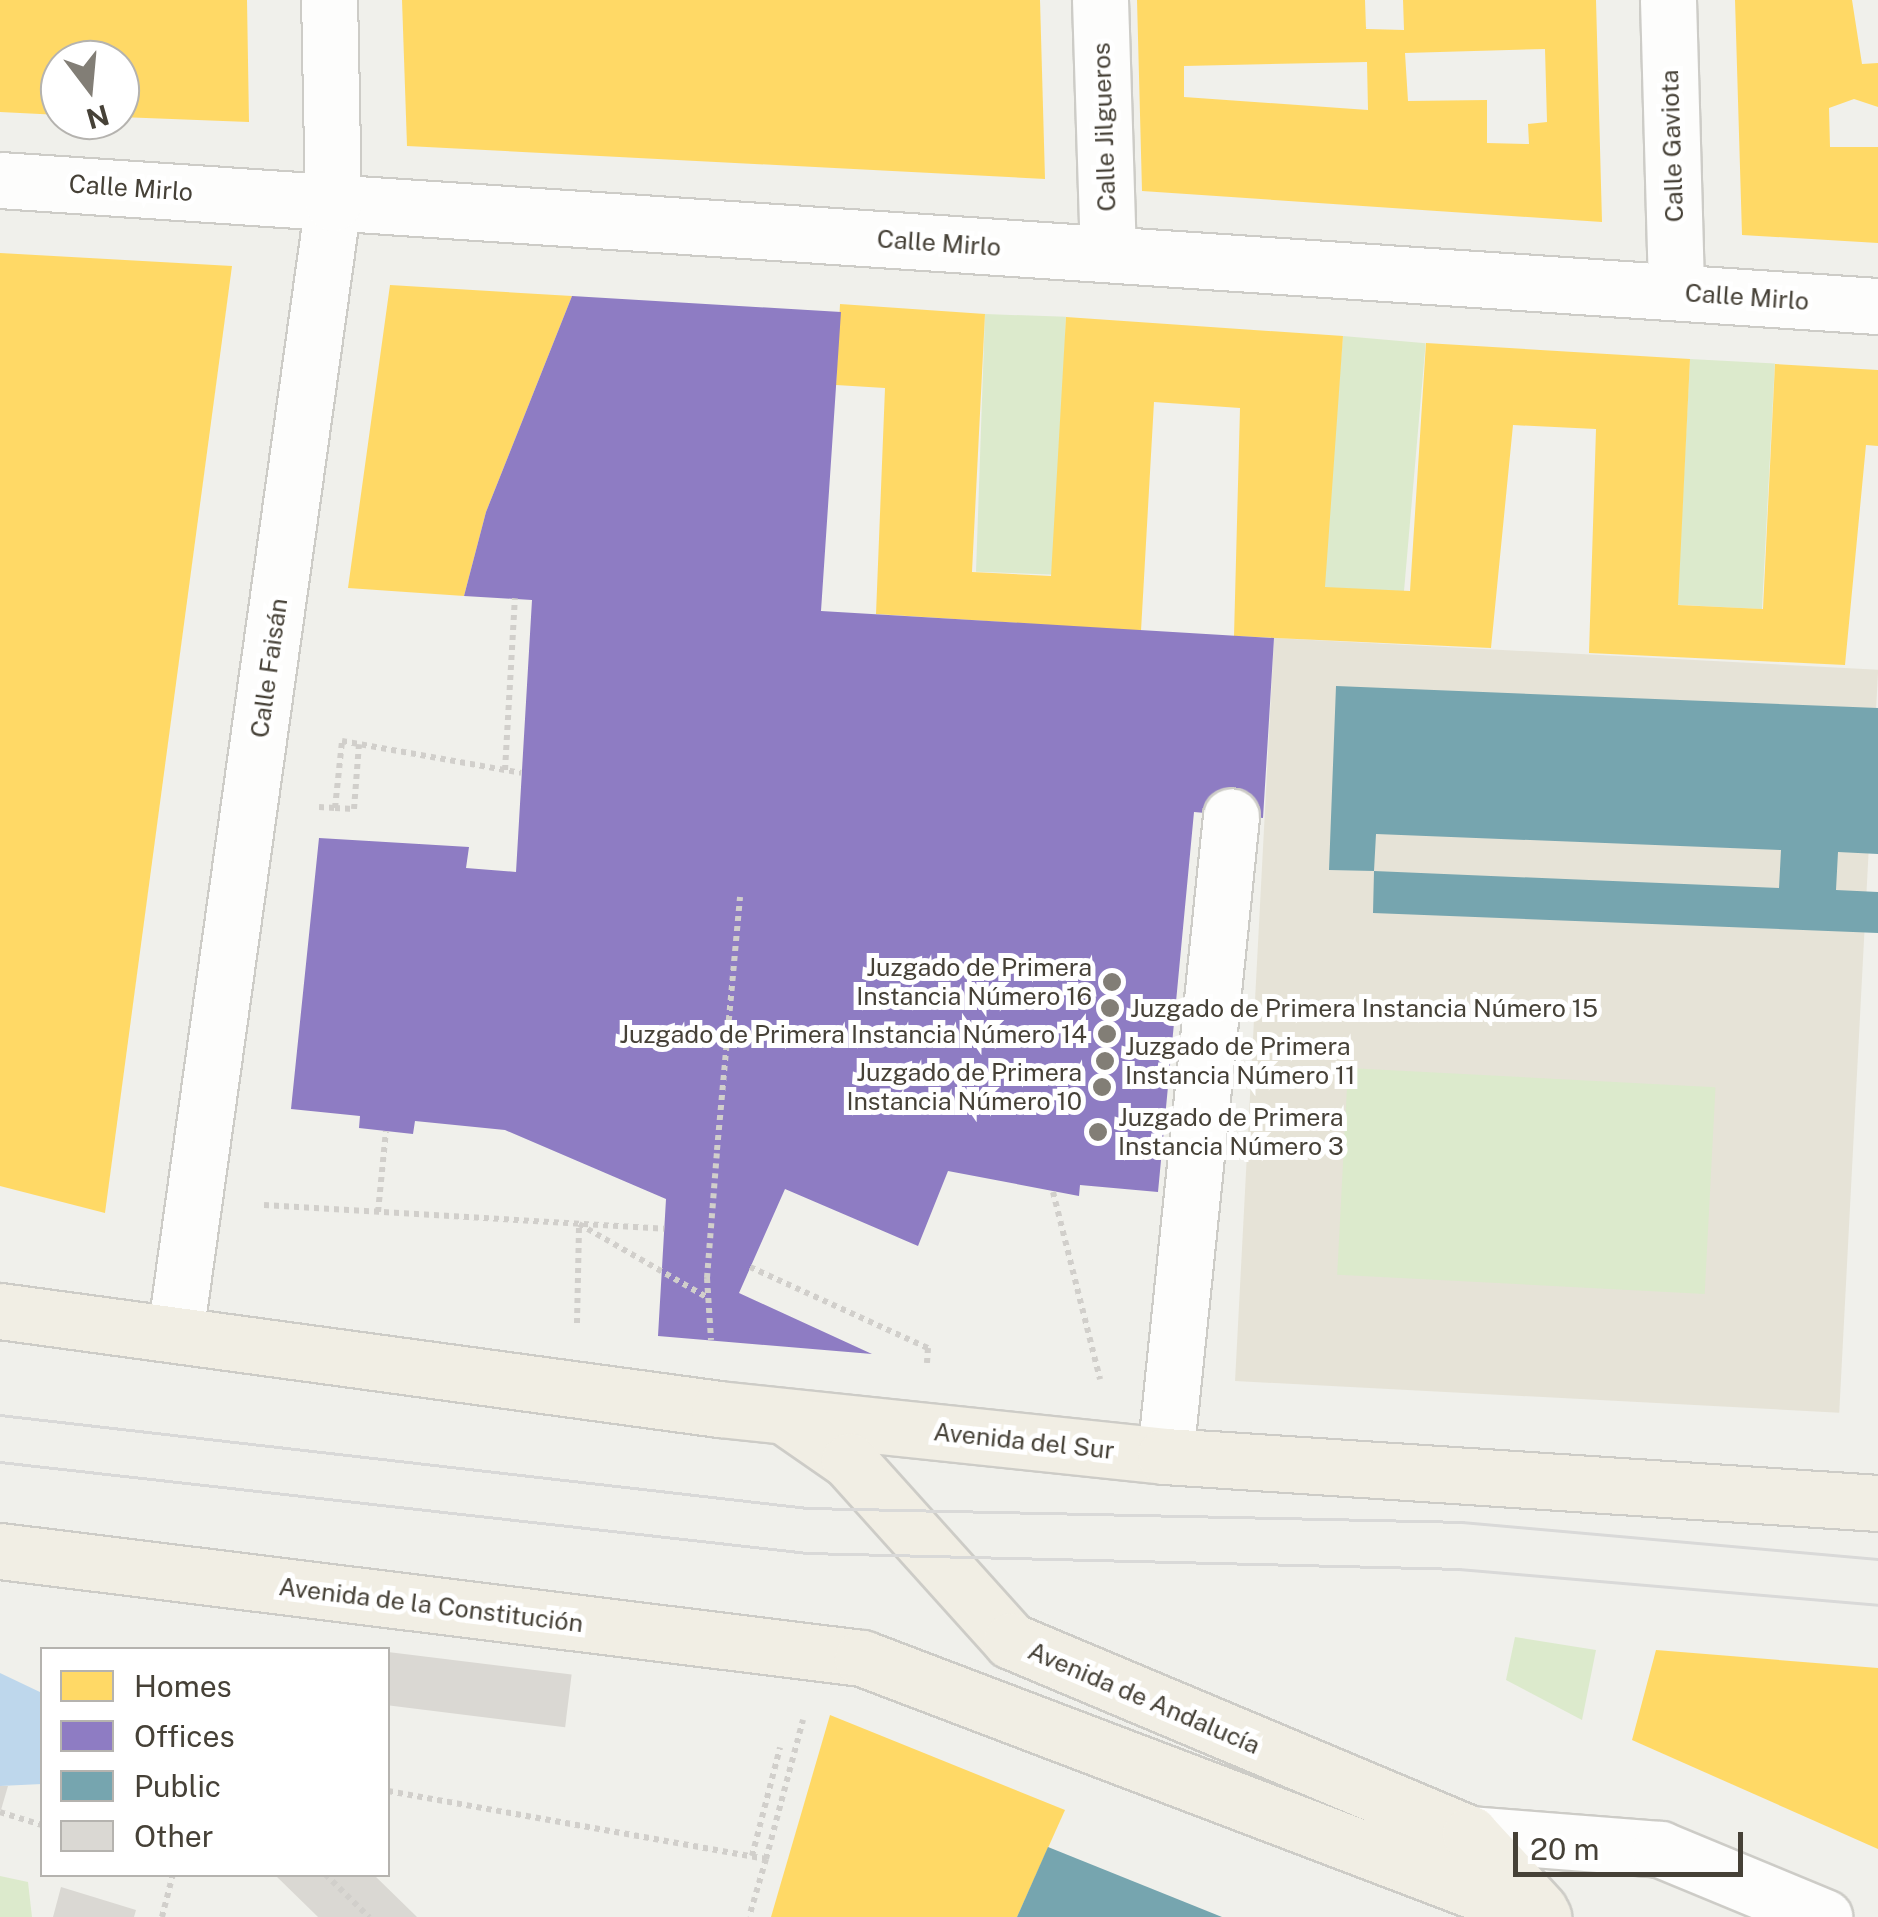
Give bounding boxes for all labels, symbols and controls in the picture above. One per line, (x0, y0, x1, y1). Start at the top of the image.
north arrow (40, 40, 140, 140)
street label: Calle Jilgueros (1086, 42, 1122, 212)
street label: Calle Gaviota (1654, 69, 1690, 223)
text: N (83, 99, 113, 136)
street label: Calle Mirlo (68, 169, 194, 207)
street label: Calle Mirlo (876, 224, 1002, 262)
street label: Calle Mirlo (1684, 278, 1810, 316)
street label: Calle Faisán (244, 596, 294, 740)
place label: Juzgado de Primera Instancia Número 16 (856, 953, 1092, 1012)
marker: Juzgado de Primera Instancia Número 16 (1101, 971, 1123, 993)
place label: Juzgado de Primera Instancia Número 15 (1130, 993, 1599, 1023)
marker: Juzgado de Primera Instancia Número 15 (1099, 997, 1121, 1019)
place label: Juzgado de Primera Instancia Número 14 (618, 1019, 1087, 1049)
marker: Juzgado de Primera Instancia Número 14 (1096, 1023, 1118, 1045)
place label: Juzgado de Primera Instancia Número 11 (1125, 1032, 1356, 1091)
marker: Juzgado de Primera Instancia Número 11 (1094, 1050, 1116, 1072)
place label: Juzgado de Primera Instancia Número 10 (846, 1058, 1082, 1117)
marker: Juzgado de Primera Instancia Número 10 (1091, 1076, 1113, 1098)
place label: Juzgado de Primera Instancia Número 3 (1118, 1103, 1344, 1162)
marker: Juzgado de Primera Instancia Número 3 (1087, 1121, 1109, 1143)
street label: Avenida del Sur (932, 1417, 1116, 1465)
street label: Avenida de la Constitución (277, 1571, 585, 1639)
street label: Avenida de Andalucía (1023, 1636, 1265, 1760)
legend (40, 1647, 390, 1877)
text: Homes (134, 1668, 232, 1704)
text: Offices (134, 1718, 235, 1754)
text: Public (134, 1768, 221, 1804)
scale bar (1518, 1812, 1748, 1874)
text: Other (134, 1818, 214, 1854)
text: 20 m (1530, 1831, 1599, 1867)

